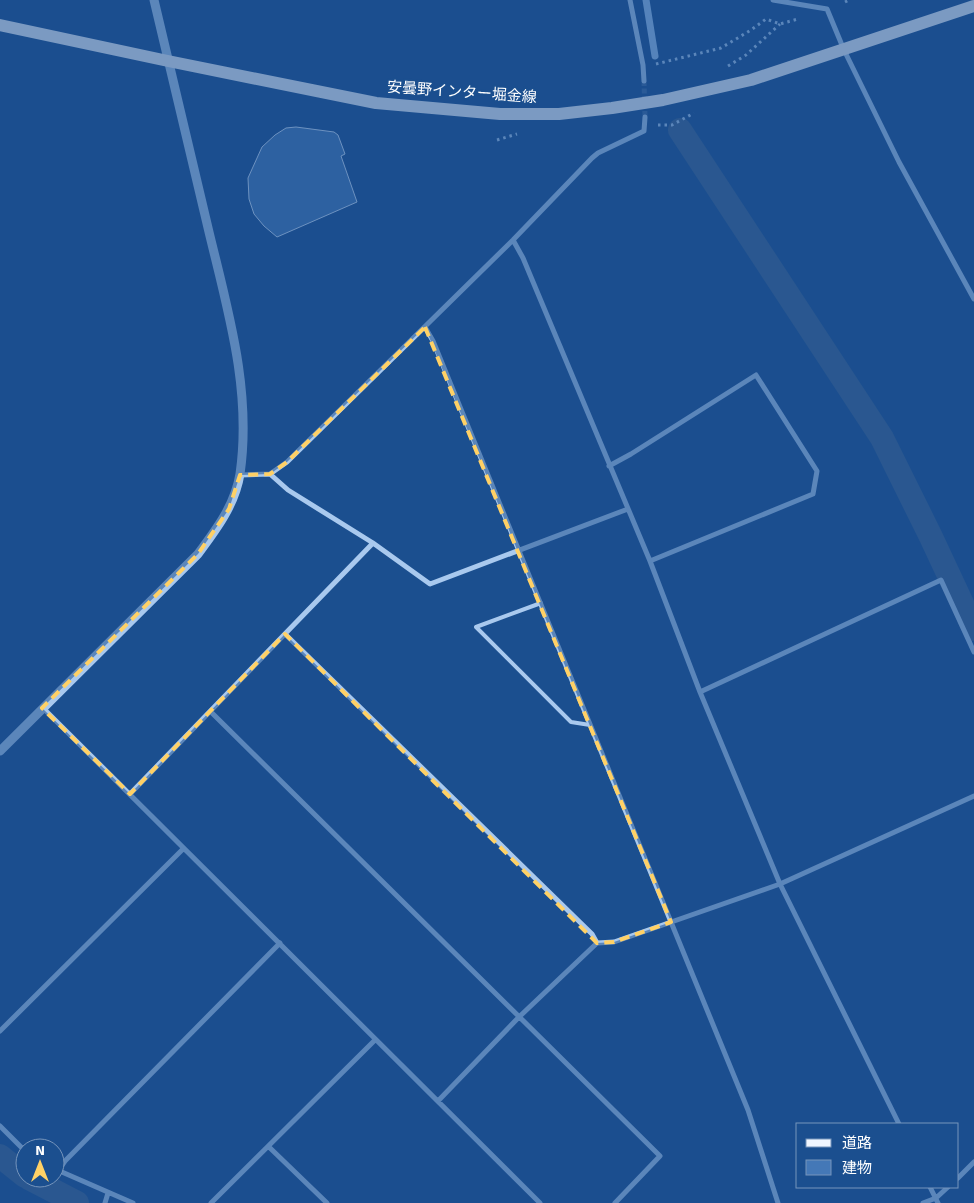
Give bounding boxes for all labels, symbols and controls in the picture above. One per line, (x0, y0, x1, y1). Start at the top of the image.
street label: 安曇野インター堀金線 (387, 78, 537, 106)
legend (796, 1123, 959, 1188)
text: 道路 (842, 1134, 872, 1152)
north arrow (15, 1138, 65, 1188)
text: N (35, 1142, 45, 1159)
text: 建物 (842, 1159, 872, 1177)

